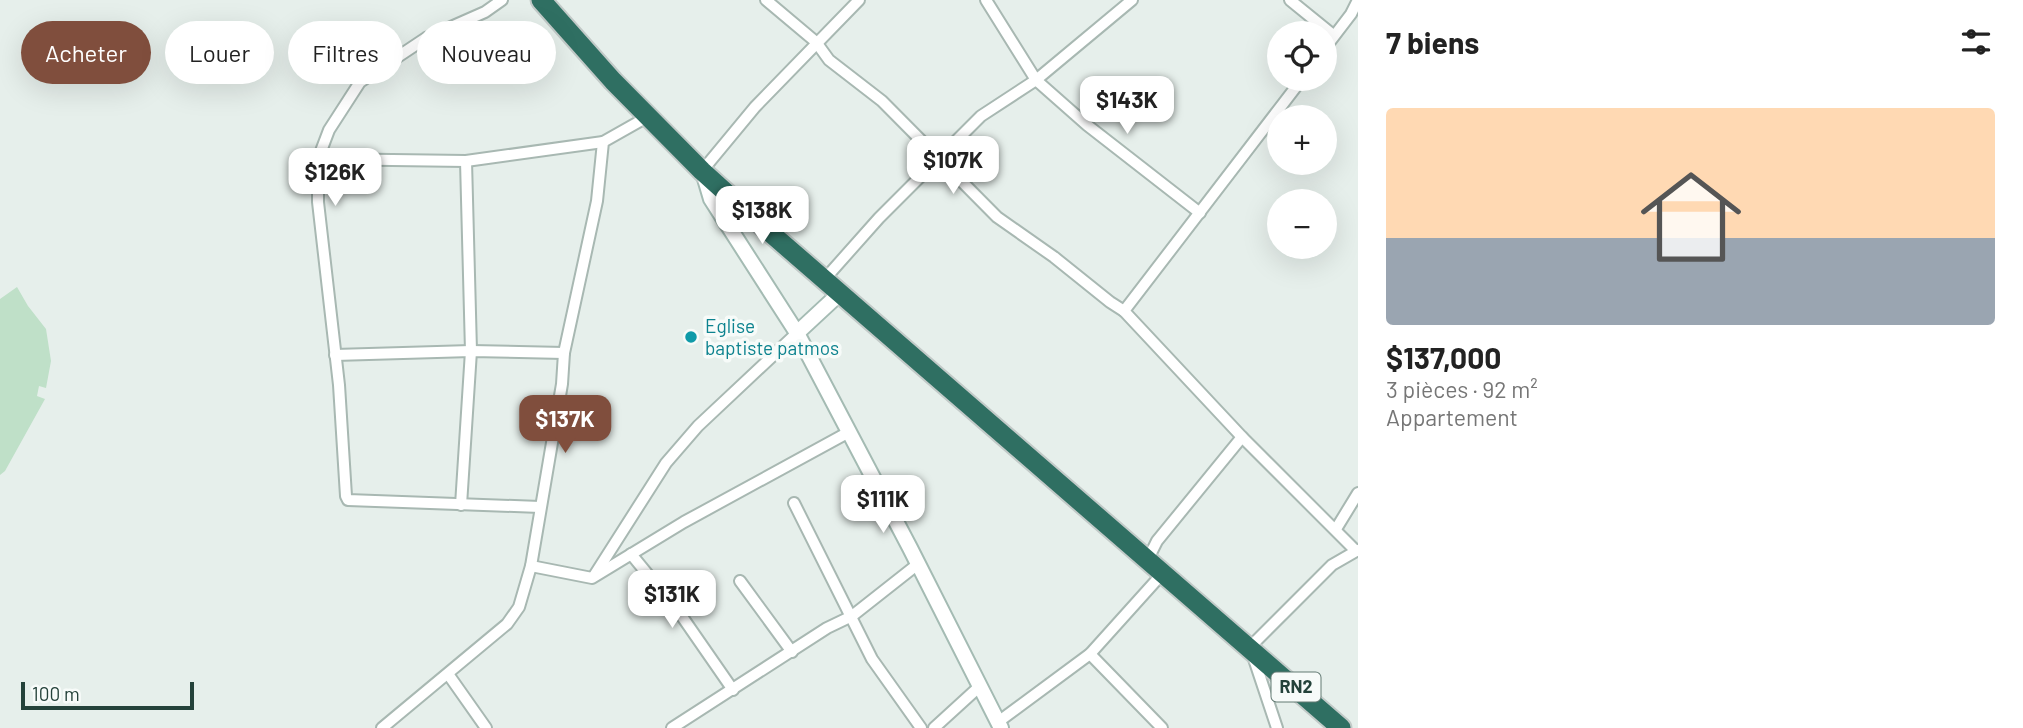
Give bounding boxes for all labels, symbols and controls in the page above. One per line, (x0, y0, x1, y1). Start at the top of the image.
chip: Acheter (21, 21, 151, 84)
chip: Louer (165, 21, 274, 84)
chip: Filtres (288, 21, 403, 84)
chip: Nouveau (417, 21, 556, 84)
map controls (1267, 21, 1337, 259)
button: locate (1267, 21, 1337, 91)
icon: filters (1957, 23, 1995, 61)
text: 7 biens (1386, 24, 1479, 60)
pin: $143K (1078, 76, 1176, 136)
text: $143K (1096, 85, 1158, 113)
button: + (1267, 105, 1337, 175)
pin: $107K (904, 136, 1002, 196)
text: $107K (923, 145, 983, 173)
pin: $126K (286, 148, 384, 208)
icon: home (1628, 154, 1754, 280)
text: $126K (305, 157, 365, 185)
pin: $138K (713, 187, 811, 246)
button: − (1267, 189, 1337, 259)
text: $138K (732, 195, 792, 223)
place label: Eglise baptiste patmos (705, 314, 839, 359)
marker: Eglise baptiste patmos (683, 329, 699, 345)
text: $137,000 (1386, 339, 1501, 375)
text: 3 pièces · 92 m² (1386, 375, 1538, 403)
pin: $137K (516, 396, 614, 455)
text: Appartement (1386, 403, 1518, 431)
text: $137K (535, 404, 595, 432)
pin: $111K (834, 476, 932, 535)
text: $111K (857, 484, 909, 512)
pin: $131K (623, 570, 721, 630)
text: $131K (644, 579, 700, 607)
road number: RN2 (1272, 672, 1320, 702)
scale bar (21, 679, 194, 711)
text: 100 m (32, 682, 80, 705)

